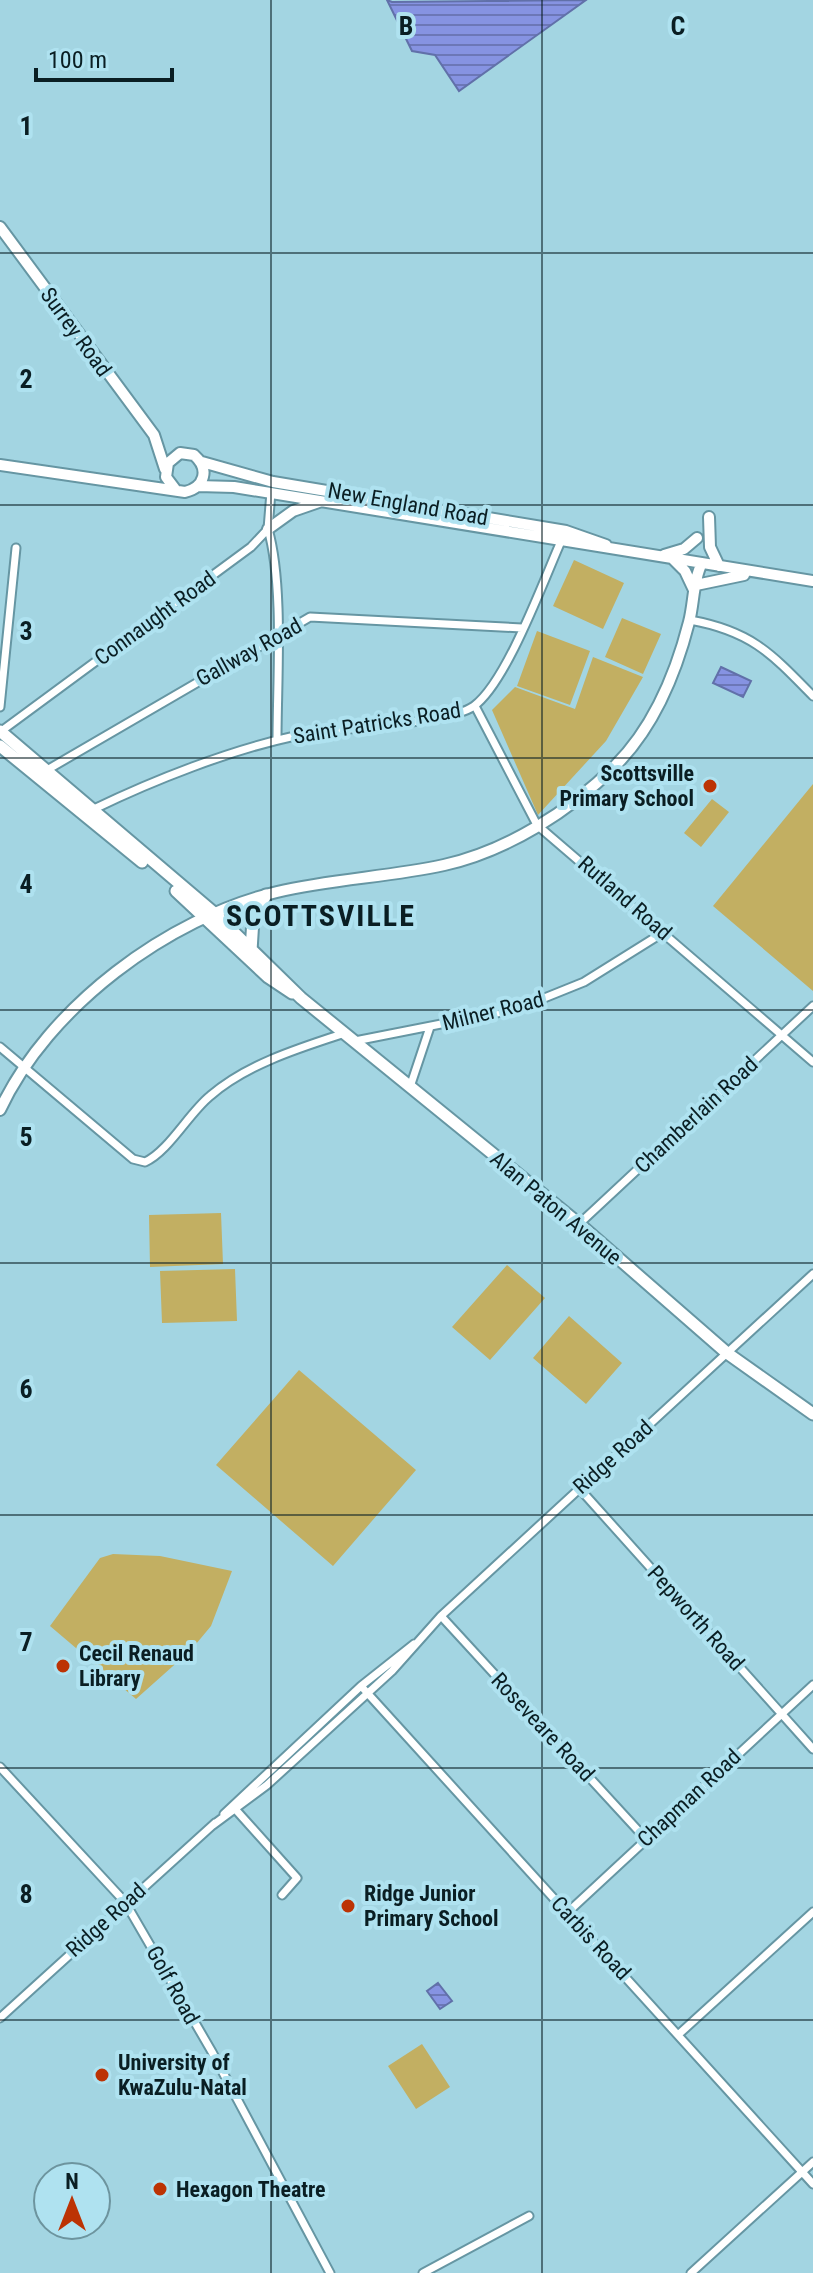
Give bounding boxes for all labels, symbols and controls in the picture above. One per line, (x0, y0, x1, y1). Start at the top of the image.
text: B (399, 11, 413, 41)
text: C (671, 11, 686, 41)
scale bar (36, 32, 172, 82)
text: 100 m (48, 46, 107, 74)
text: 1 (19, 111, 33, 141)
street label: Surrey Road (35, 283, 117, 381)
text: 2 (19, 364, 33, 394)
street label: New England Road (326, 478, 490, 530)
street label: Connaught Road (90, 566, 220, 670)
street label: Gallway Road (192, 613, 306, 691)
text: 3 (19, 616, 33, 646)
street label: Saint Patricks Road (291, 697, 463, 749)
place label: Scottsville Primary School (559, 761, 694, 811)
marker: Scottsville Primary School (701, 777, 719, 795)
street label: Rutland Road (573, 851, 677, 945)
text: 4 (19, 869, 33, 899)
district label: SCOTTSVILLE (226, 898, 416, 933)
street label: Milner Road (440, 986, 546, 1036)
street label: Chamberlain Road (629, 1052, 763, 1178)
text: 5 (19, 1122, 33, 1152)
street label: Alan Paton Avenue (486, 1146, 626, 1270)
text: 6 (19, 1374, 33, 1404)
street label: Ridge Road (568, 1415, 658, 1499)
street label: Pepworth Road (642, 1561, 750, 1675)
text: 7 (19, 1627, 33, 1657)
place label: Cecil Renaud Library (79, 1641, 194, 1691)
marker: Cecil Renaud Library (54, 1657, 72, 1675)
street label: Roseveare Road (486, 1668, 600, 1786)
street label: Chapman Road (632, 1744, 746, 1852)
street label: Ridge Road (61, 1878, 151, 1962)
text: 8 (19, 1879, 33, 1909)
place label: Ridge Junior Primary School (364, 1881, 499, 1931)
street label: Carbis Road (546, 1891, 636, 1985)
marker: Ridge Junior Primary School (339, 1897, 357, 1915)
street label: Golf Road (141, 1942, 205, 2028)
place label: University of KwaZulu-Natal (118, 2050, 247, 2100)
marker: University of KwaZulu-Natal (93, 2066, 111, 2084)
north arrow (32, 2161, 112, 2241)
text: N (65, 2169, 79, 2194)
place label: Hexagon Theatre (176, 2177, 326, 2202)
marker: Hexagon Theatre (151, 2180, 169, 2198)

